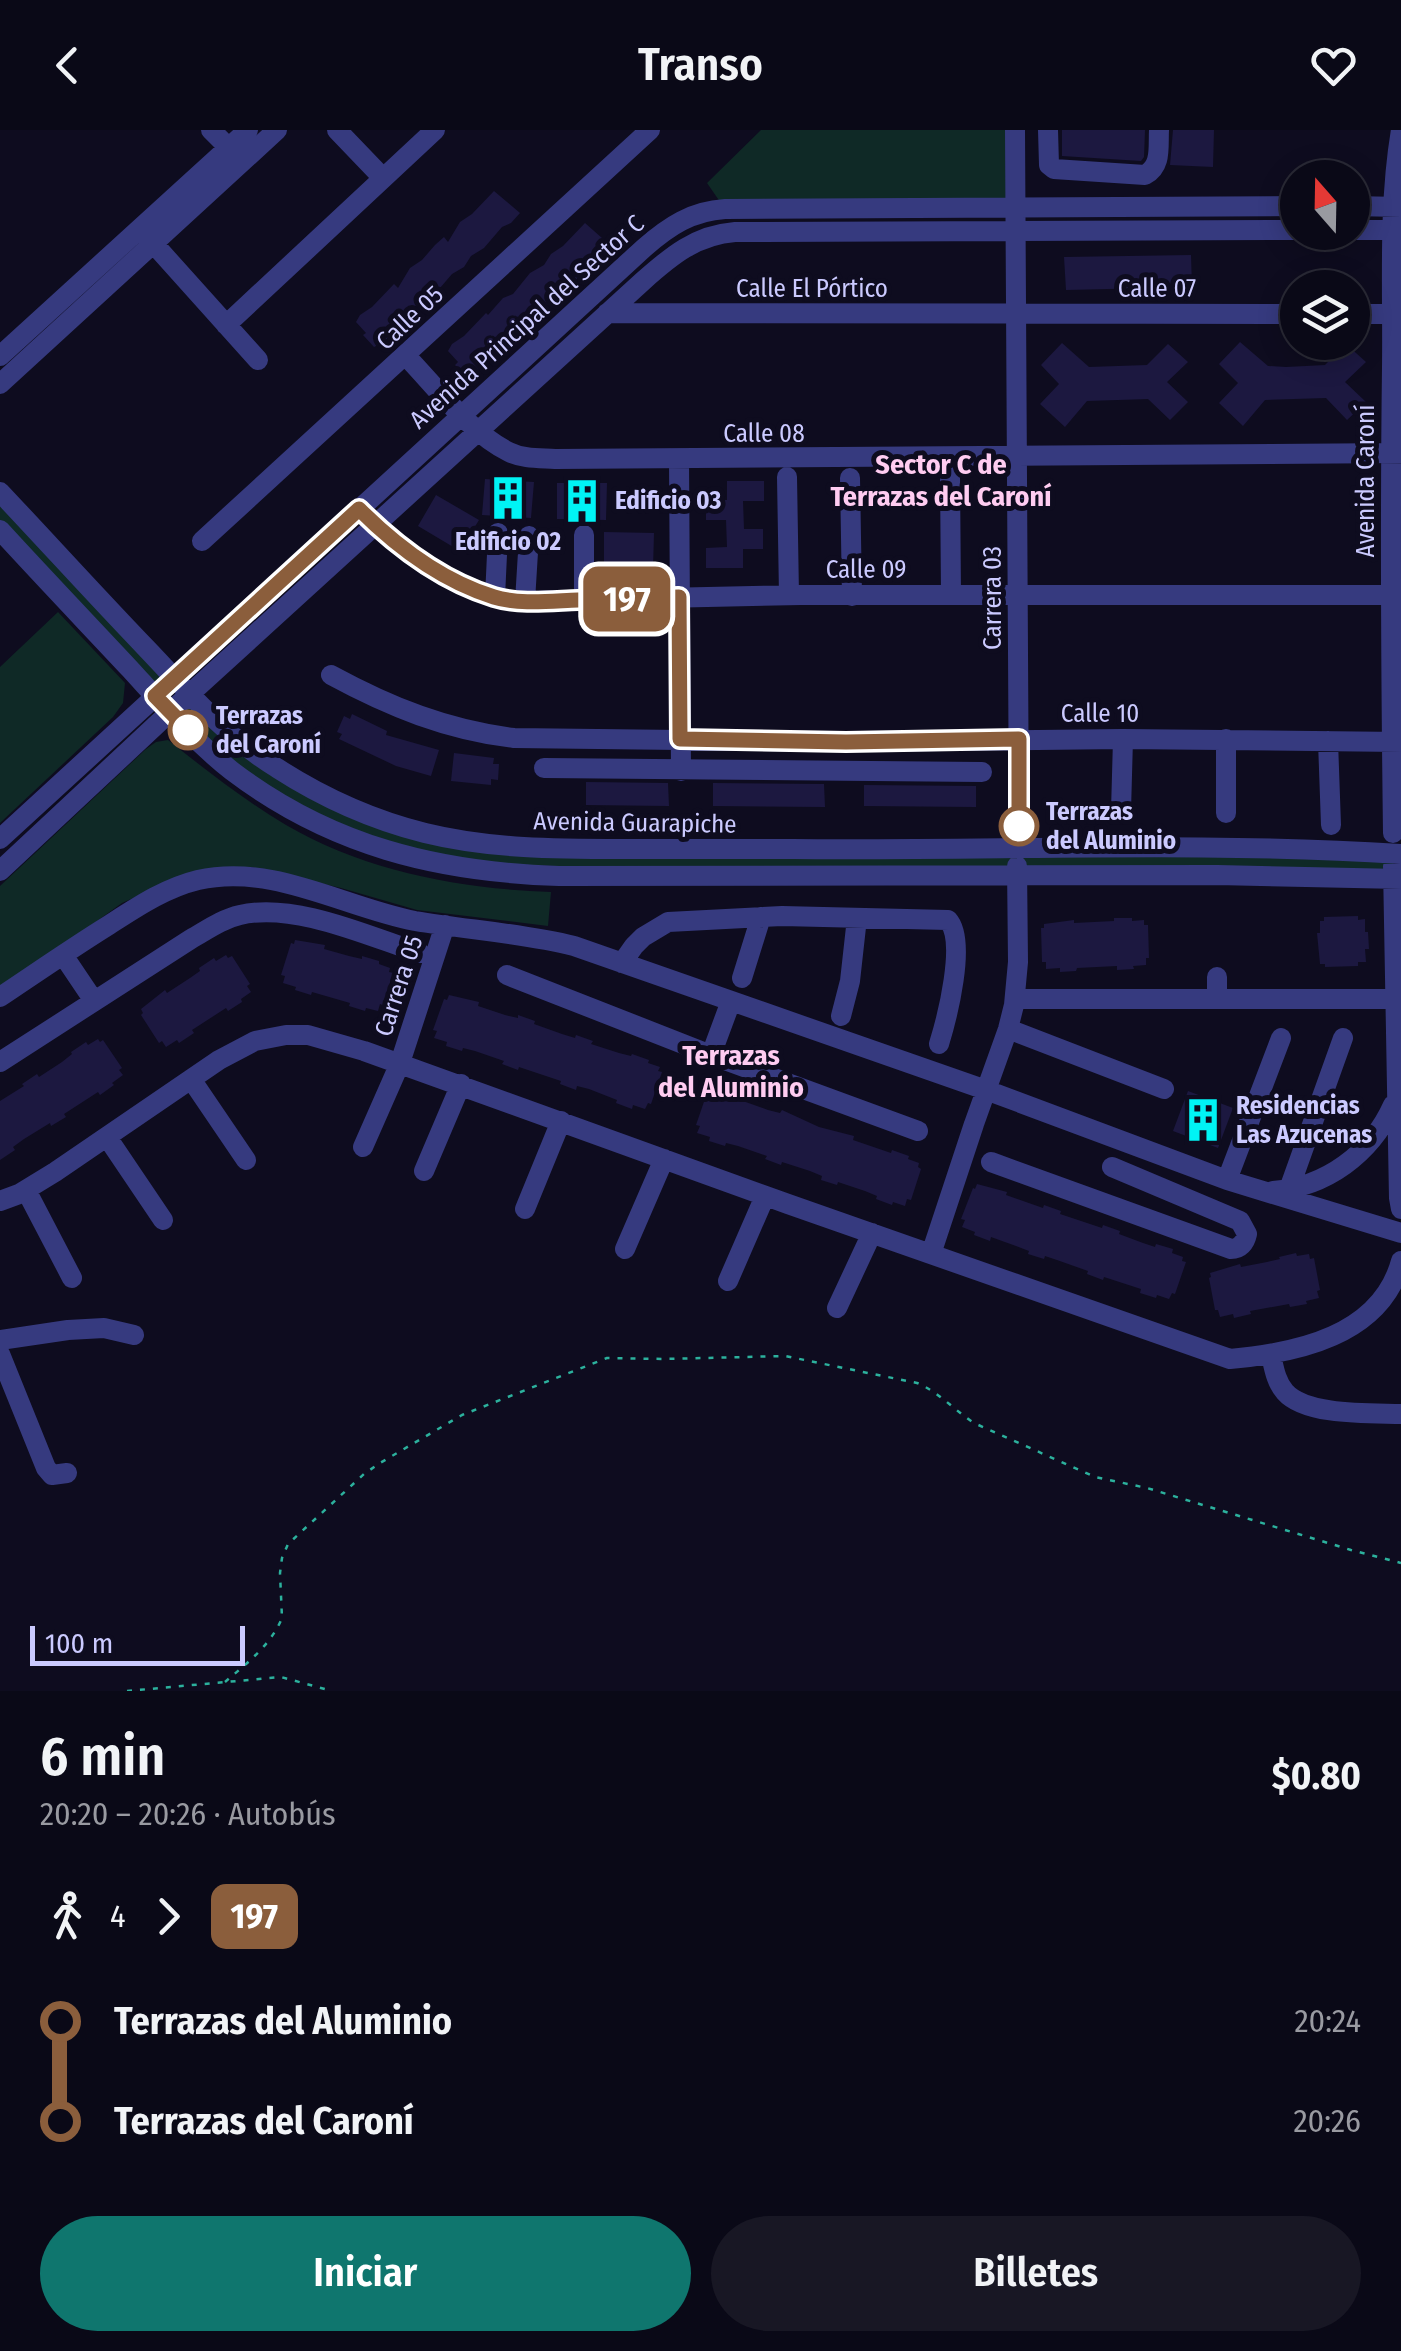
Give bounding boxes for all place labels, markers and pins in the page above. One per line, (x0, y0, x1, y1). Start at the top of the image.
building icon: Edificio 02 (484, 474, 532, 522)
building icon: Edificio 03 (558, 477, 606, 525)
place label: Edificio 03 (615, 486, 721, 516)
place label: Edificio 02 (455, 527, 561, 557)
place label: Terrazas del Caroní (216, 701, 322, 760)
marker: Terrazas del Caroní (169, 711, 207, 749)
place label: Terrazas del Aluminio (1046, 797, 1176, 856)
marker: Terrazas del Aluminio (1000, 807, 1038, 845)
place label: Residencias Las Azucenas (1236, 1091, 1372, 1150)
building icon: Residencias Las Azucenas (1179, 1096, 1227, 1144)

